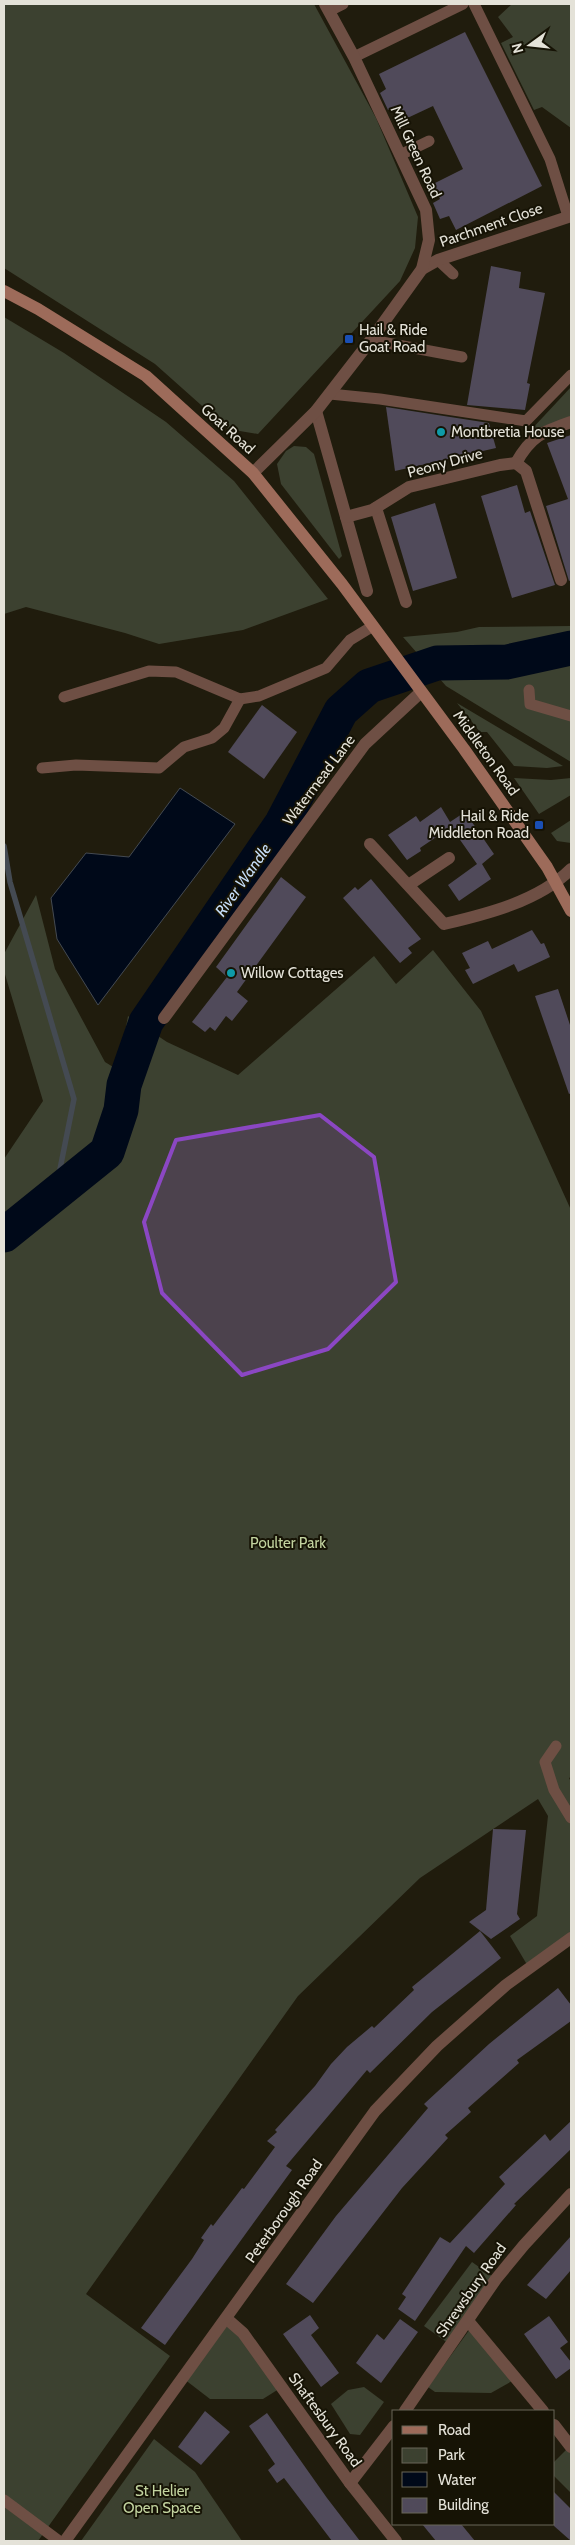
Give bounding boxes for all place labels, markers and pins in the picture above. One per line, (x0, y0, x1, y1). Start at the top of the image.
place label: Hail & Ride Goat Road (359, 321, 428, 356)
marker: Hail & Ride Goat Road (343, 333, 355, 345)
place label: Montbretia House (451, 423, 565, 441)
marker: Montbretia House (435, 426, 447, 438)
place label: Hail & Ride Middleton Road (428, 807, 529, 842)
marker: Hail & Ride Middleton Road (533, 819, 545, 831)
place label: Willow Cottages (241, 964, 344, 982)
marker: Willow Cottages (225, 967, 237, 979)

